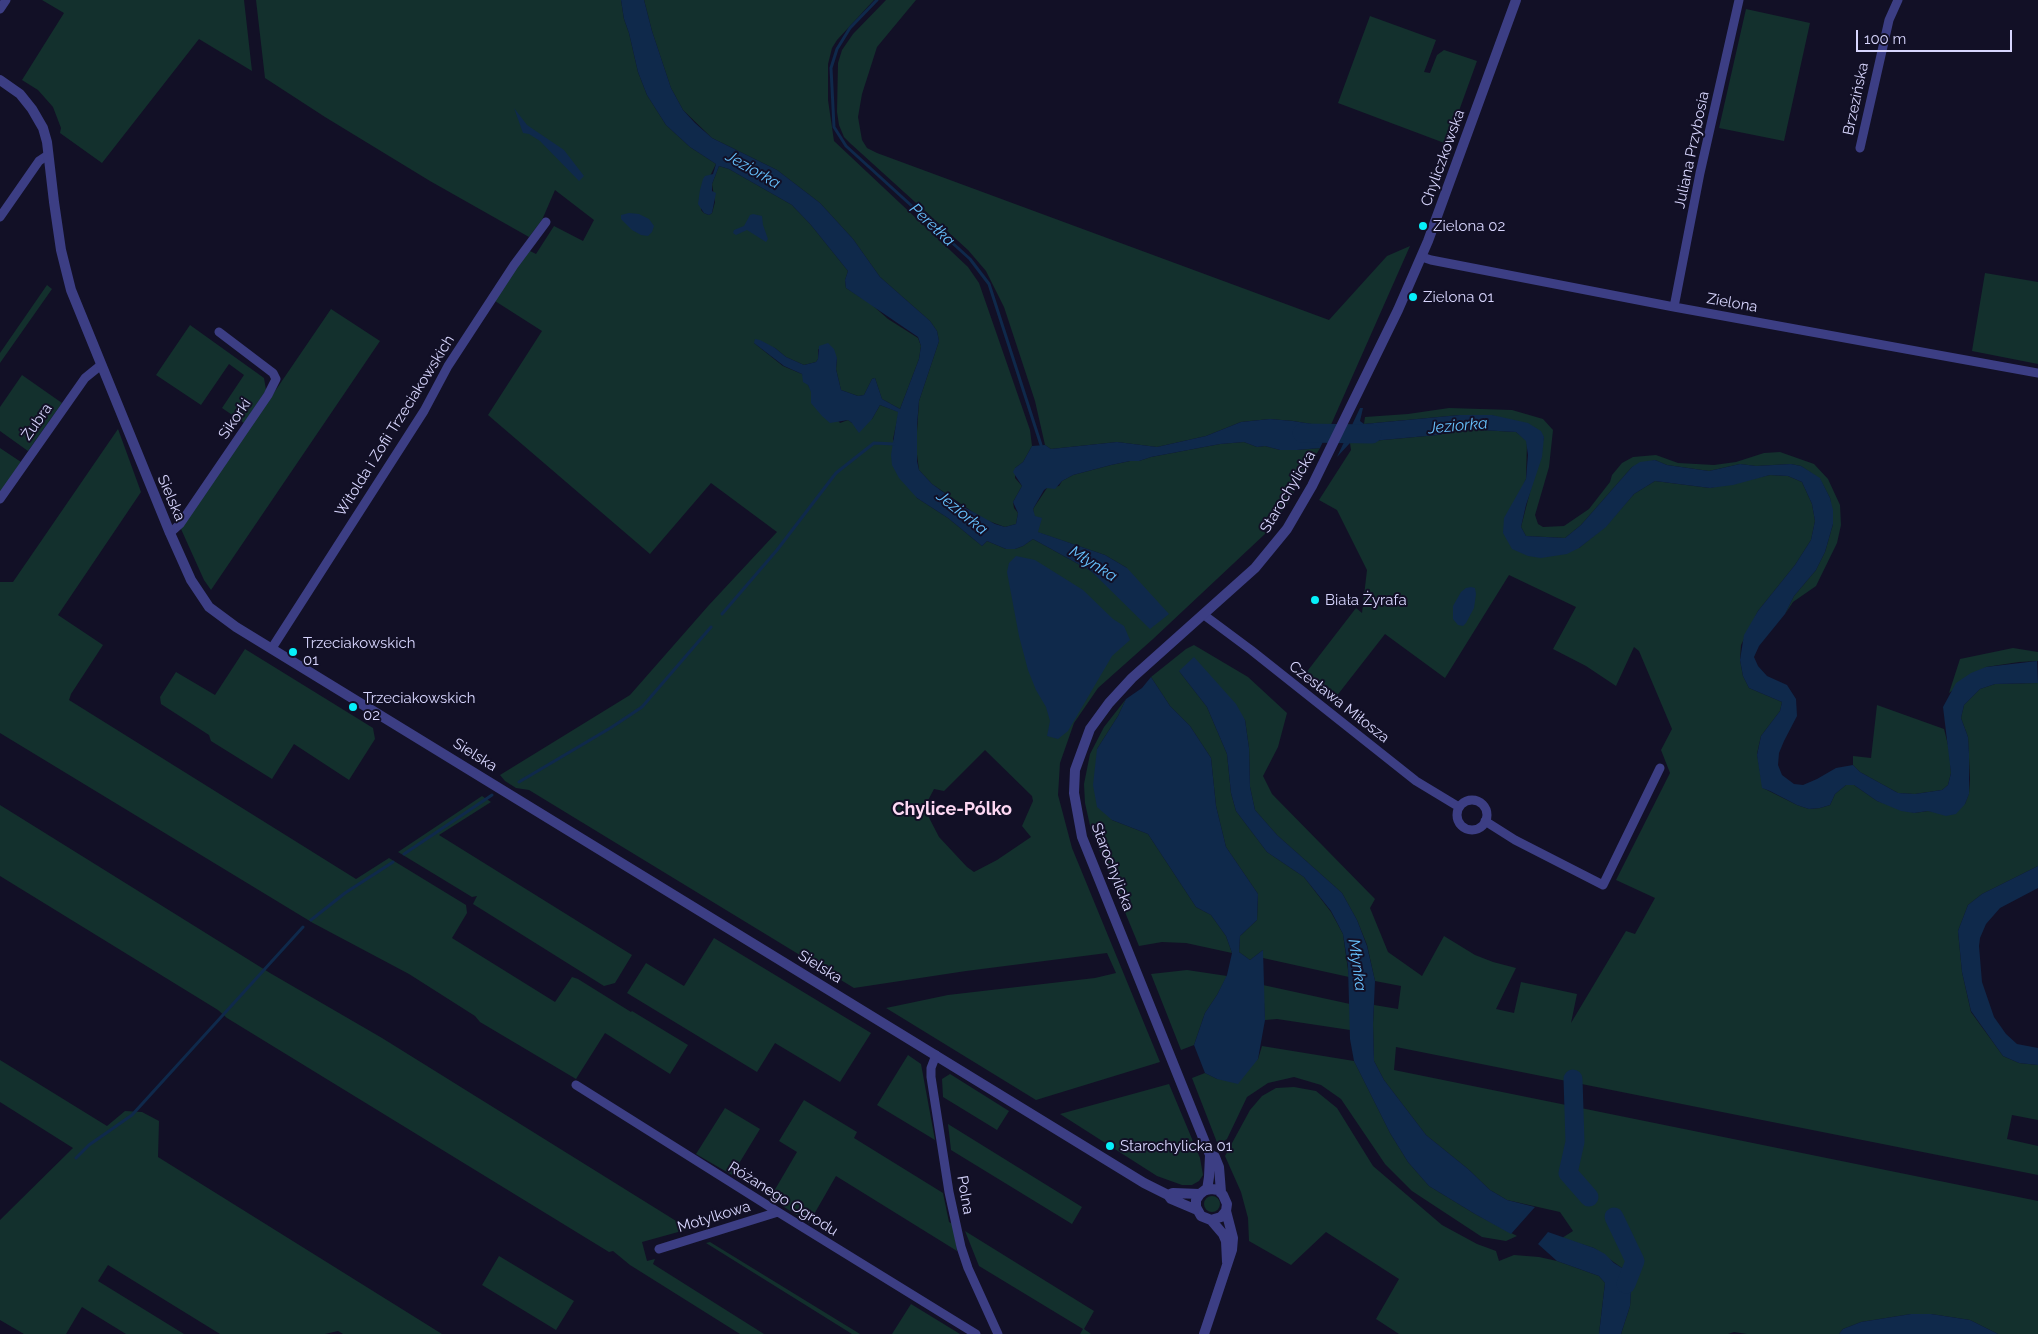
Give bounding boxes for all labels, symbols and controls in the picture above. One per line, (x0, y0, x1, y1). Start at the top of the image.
scale bar (1858, 20, 2014, 52)
text: 100 m (1864, 30, 1906, 48)
street label: Brzezińska (1840, 61, 1872, 137)
street label: Juliana Przybosia (1671, 90, 1713, 210)
street label: Chyliczkowska (1417, 107, 1469, 209)
water label: Jeziorka (722, 147, 784, 193)
water label: Perełka (906, 199, 958, 251)
place label: Zielona 02 (1433, 217, 1505, 235)
marker: Zielona 02 (1417, 220, 1429, 232)
place label: Zielona 01 (1423, 288, 1494, 306)
street label: Zielona (1705, 290, 1759, 316)
marker: Zielona 01 (1407, 291, 1419, 303)
street label: Witolda i Zofii Trzeciakowskich (332, 332, 458, 520)
street label: Sikorki (215, 395, 255, 443)
street label: Żubra (18, 400, 56, 444)
water label: Jeziorka (1428, 414, 1488, 438)
street label: Starochylicka (1256, 448, 1320, 536)
street label: Sielska (153, 472, 189, 524)
water label: Jeziorka (933, 487, 991, 539)
water label: Młynka (1066, 542, 1120, 586)
place label: Biała Żyrafa (1325, 591, 1407, 609)
marker: Biała Żyrafa (1309, 594, 1321, 606)
place label: Trzeciakowskich 01 (303, 634, 415, 669)
marker: Trzeciakowskich 01 (287, 646, 299, 658)
street label: Czesława Miłosza (1285, 657, 1393, 747)
place label: Trzeciakowskich 02 (363, 689, 475, 724)
marker: Trzeciakowskich 02 (347, 701, 359, 713)
street label: Sielska (450, 734, 500, 776)
district label: Chylice-Pólko (892, 799, 1012, 821)
street label: Starochylicka (1087, 820, 1137, 914)
water label: Młynka (1344, 938, 1370, 992)
street label: Sielska (795, 946, 845, 988)
place label: Starochylicka 01 (1120, 1137, 1232, 1155)
marker: Starochylicka 01 (1104, 1140, 1116, 1152)
street label: Różanego Ogrodu (725, 1158, 841, 1240)
street label: Polna (953, 1174, 977, 1216)
street label: Motylkowa (675, 1197, 753, 1237)

